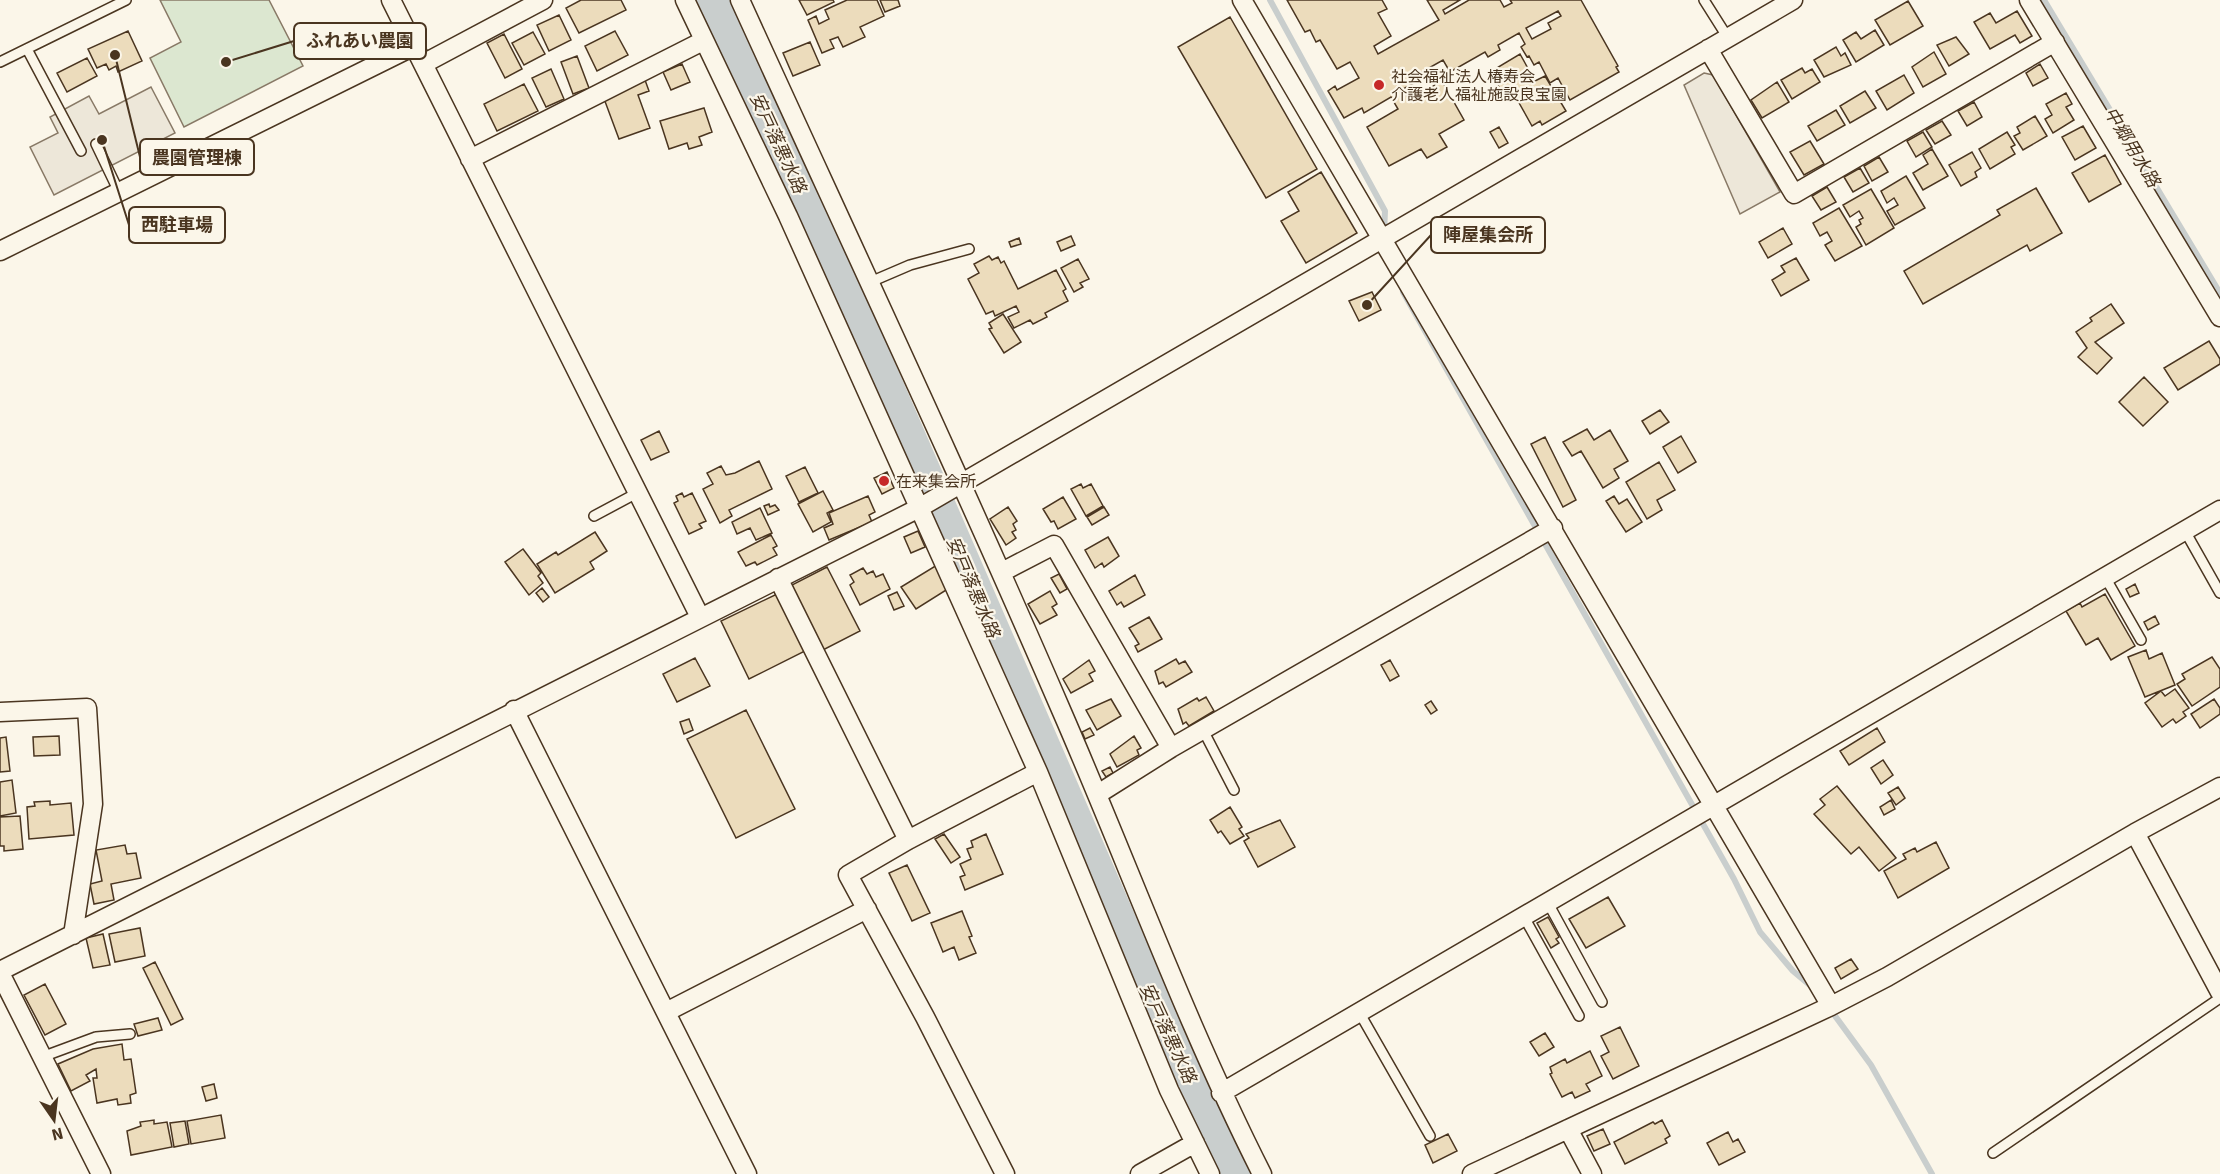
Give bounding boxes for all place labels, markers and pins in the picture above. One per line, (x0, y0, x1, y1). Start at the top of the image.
callout: ふれあい農園 (294, 23, 426, 59)
place label: 社会福祉法人椿寿会 介護老人福祉施設良宝園 (1391, 67, 1567, 105)
marker: 社会福祉法人椿寿会 介護老人福祉施設良宝園 (1372, 78, 1386, 92)
callout: 農園管理棟 (140, 139, 254, 175)
callout: 西駐車場 (129, 207, 225, 243)
callout: 陣屋集会所 (1431, 217, 1545, 253)
place label: 在来集会所 (896, 472, 976, 492)
marker: 在来集会所 (877, 474, 891, 488)

